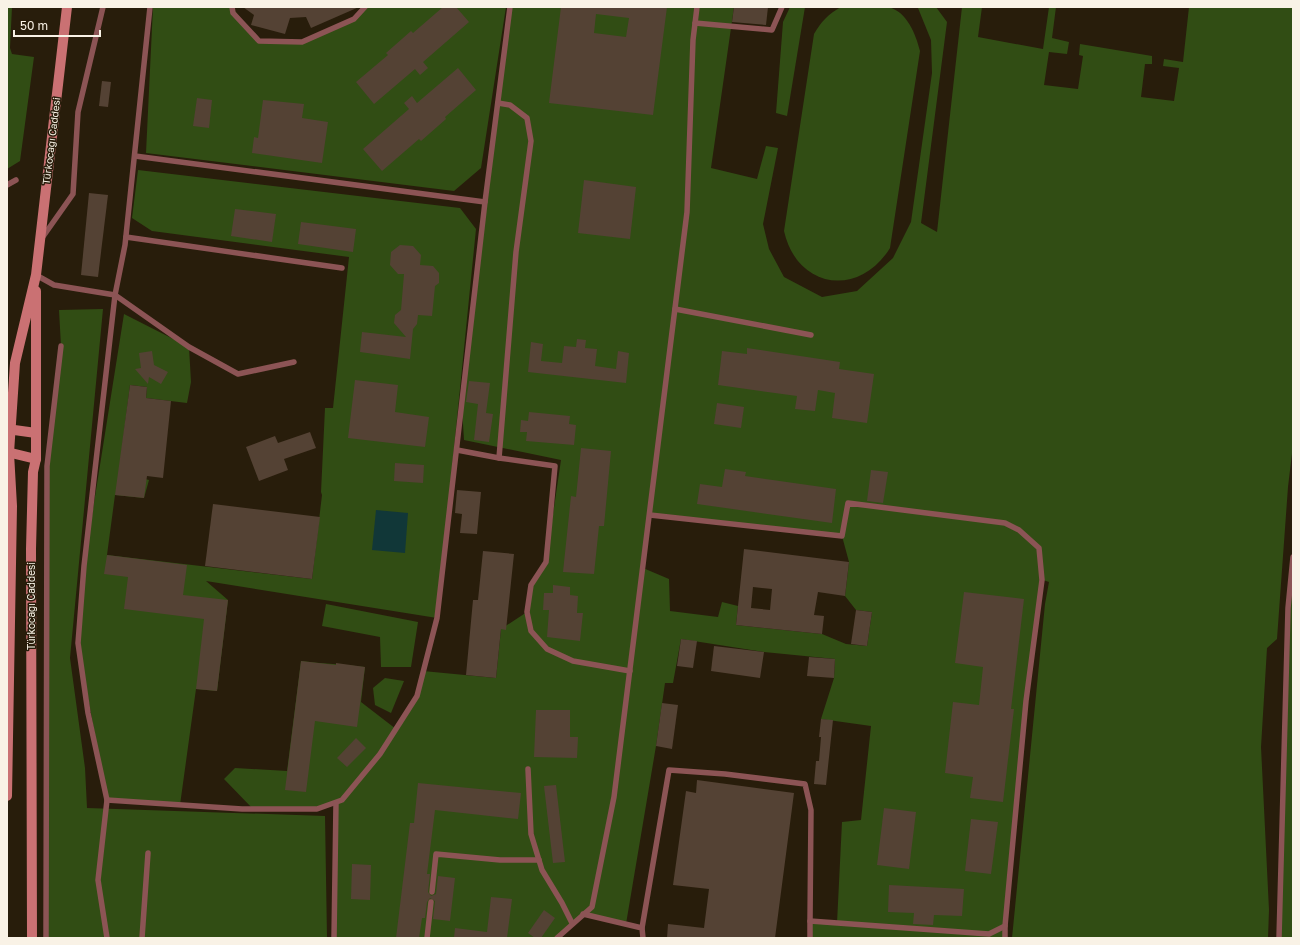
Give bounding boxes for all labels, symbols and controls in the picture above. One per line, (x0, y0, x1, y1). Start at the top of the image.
scale bar (14, 12, 100, 38)
text: 50 m (20, 18, 48, 33)
street label: Türkocağı Caddesi (40, 97, 62, 185)
street label: Türkocağı Caddesi (25, 562, 37, 650)

